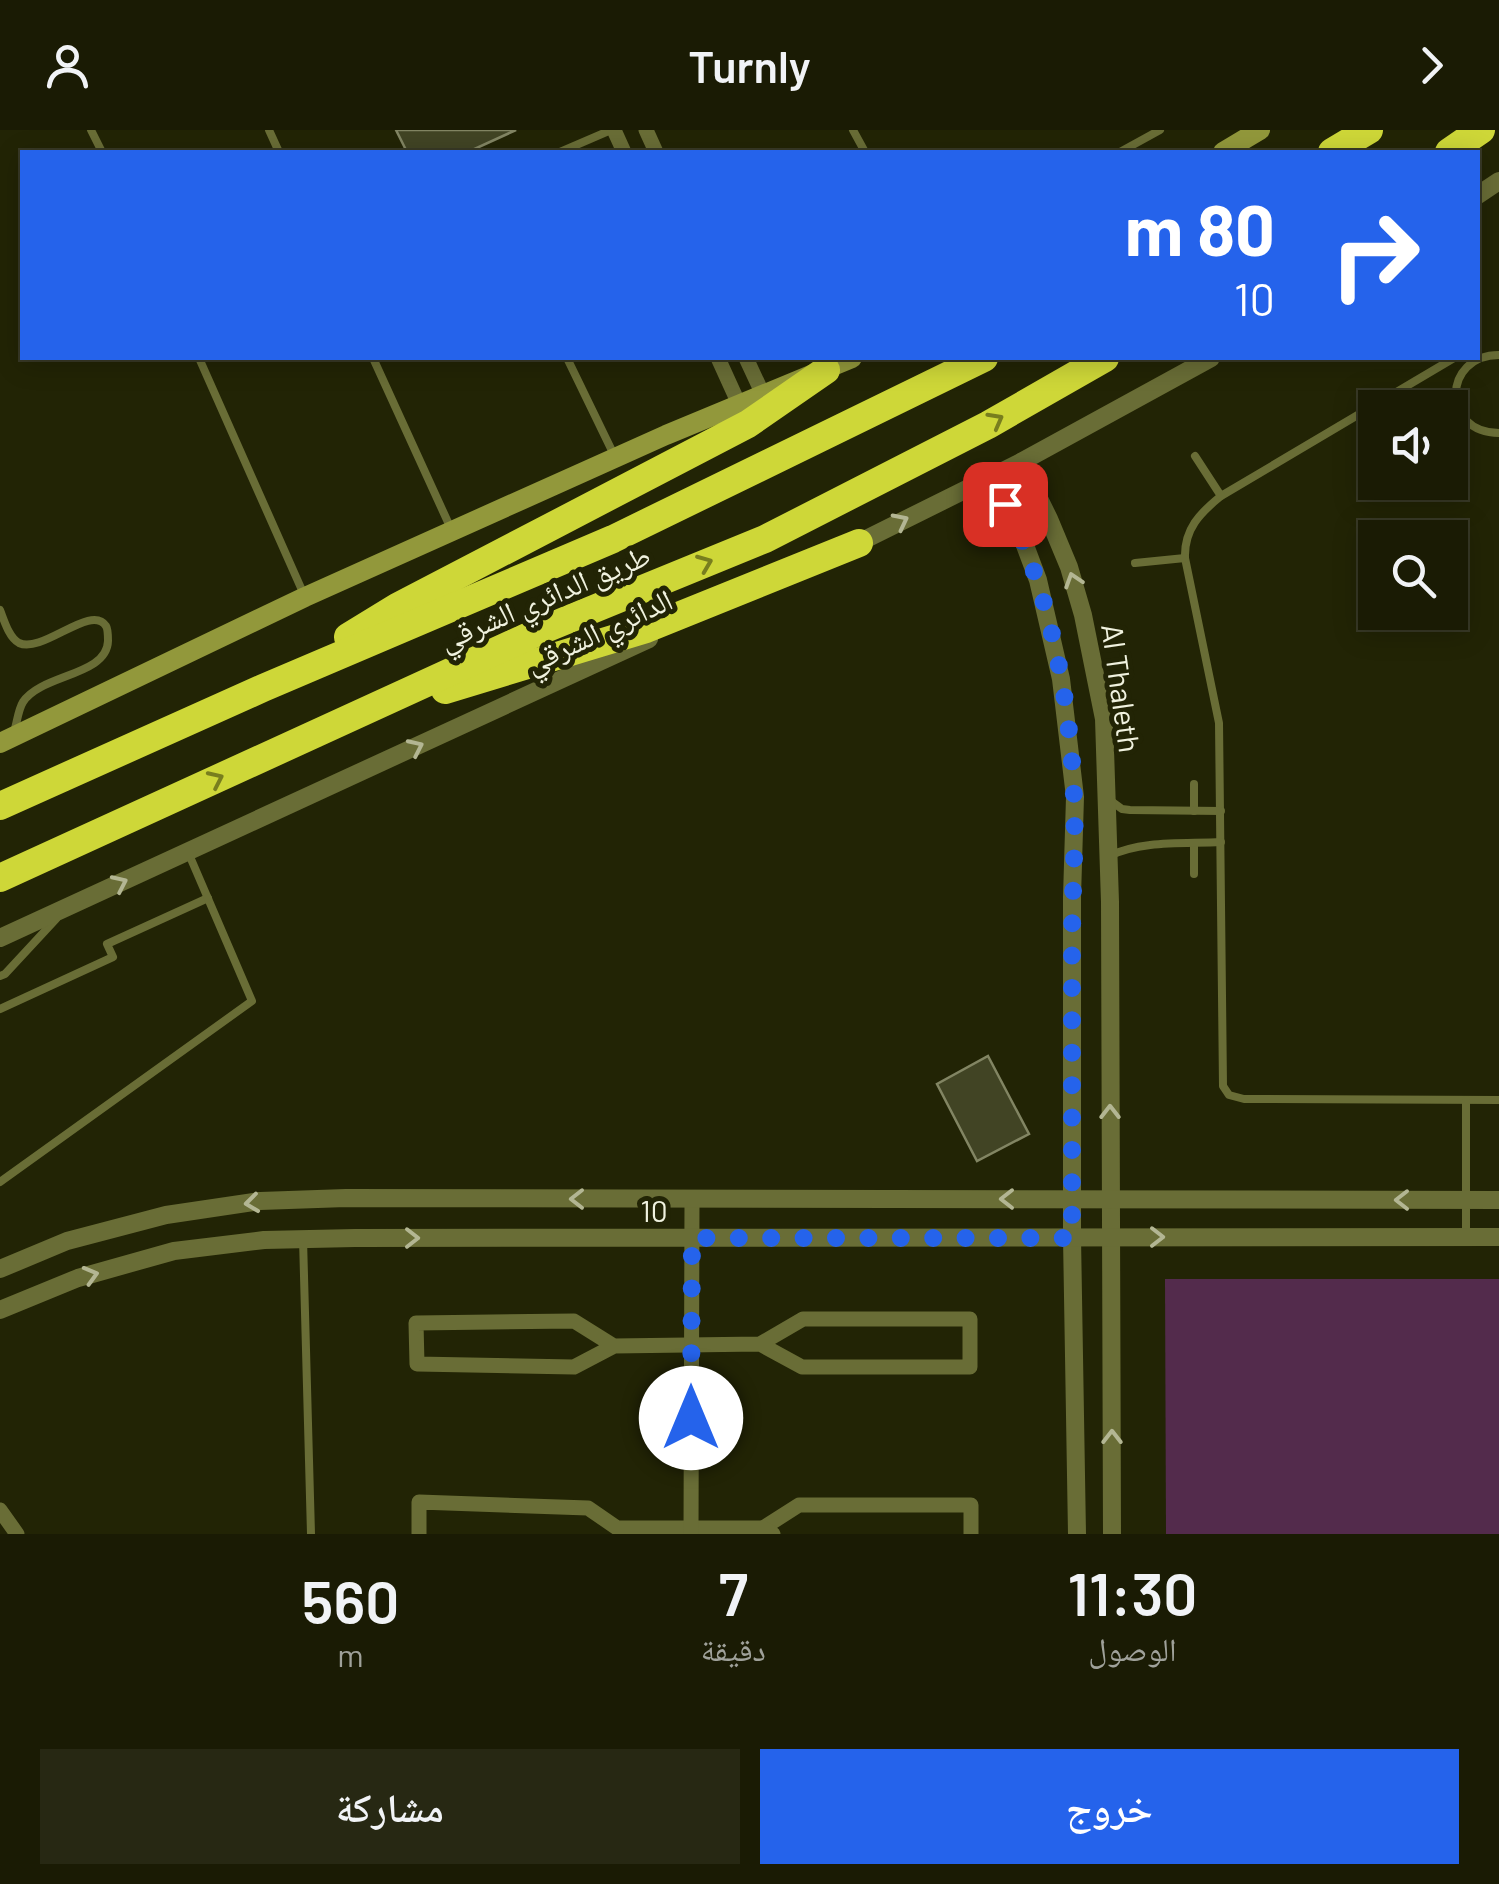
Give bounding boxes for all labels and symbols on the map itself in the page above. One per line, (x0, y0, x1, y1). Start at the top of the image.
one-way arrow (986, 412, 1004, 432)
pin (963, 462, 1048, 547)
one-way arrow (890, 514, 908, 533)
street label: طريق الدائري الشرقي (433, 535, 655, 657)
one-way arrow (695, 555, 713, 575)
one-way arrow (1064, 573, 1084, 590)
street label: الدائري الشرقي (519, 580, 677, 680)
street label: Al Thaleth (1095, 621, 1149, 755)
one-way arrow (406, 739, 424, 759)
one-way arrow (205, 771, 223, 791)
one-way arrow (110, 875, 128, 895)
one-way arrow (1099, 1103, 1121, 1118)
one-way arrow (568, 1188, 584, 1210)
one-way arrow (998, 1188, 1014, 1210)
one-way arrow (1393, 1189, 1408, 1211)
one-way arrow (243, 1191, 260, 1212)
street label: 10 (640, 1192, 668, 1228)
one-way arrow (1150, 1226, 1165, 1248)
one-way arrow (404, 1227, 420, 1249)
one-way arrow (81, 1266, 98, 1287)
position arrow (639, 1366, 743, 1470)
one-way arrow (1101, 1428, 1123, 1444)

